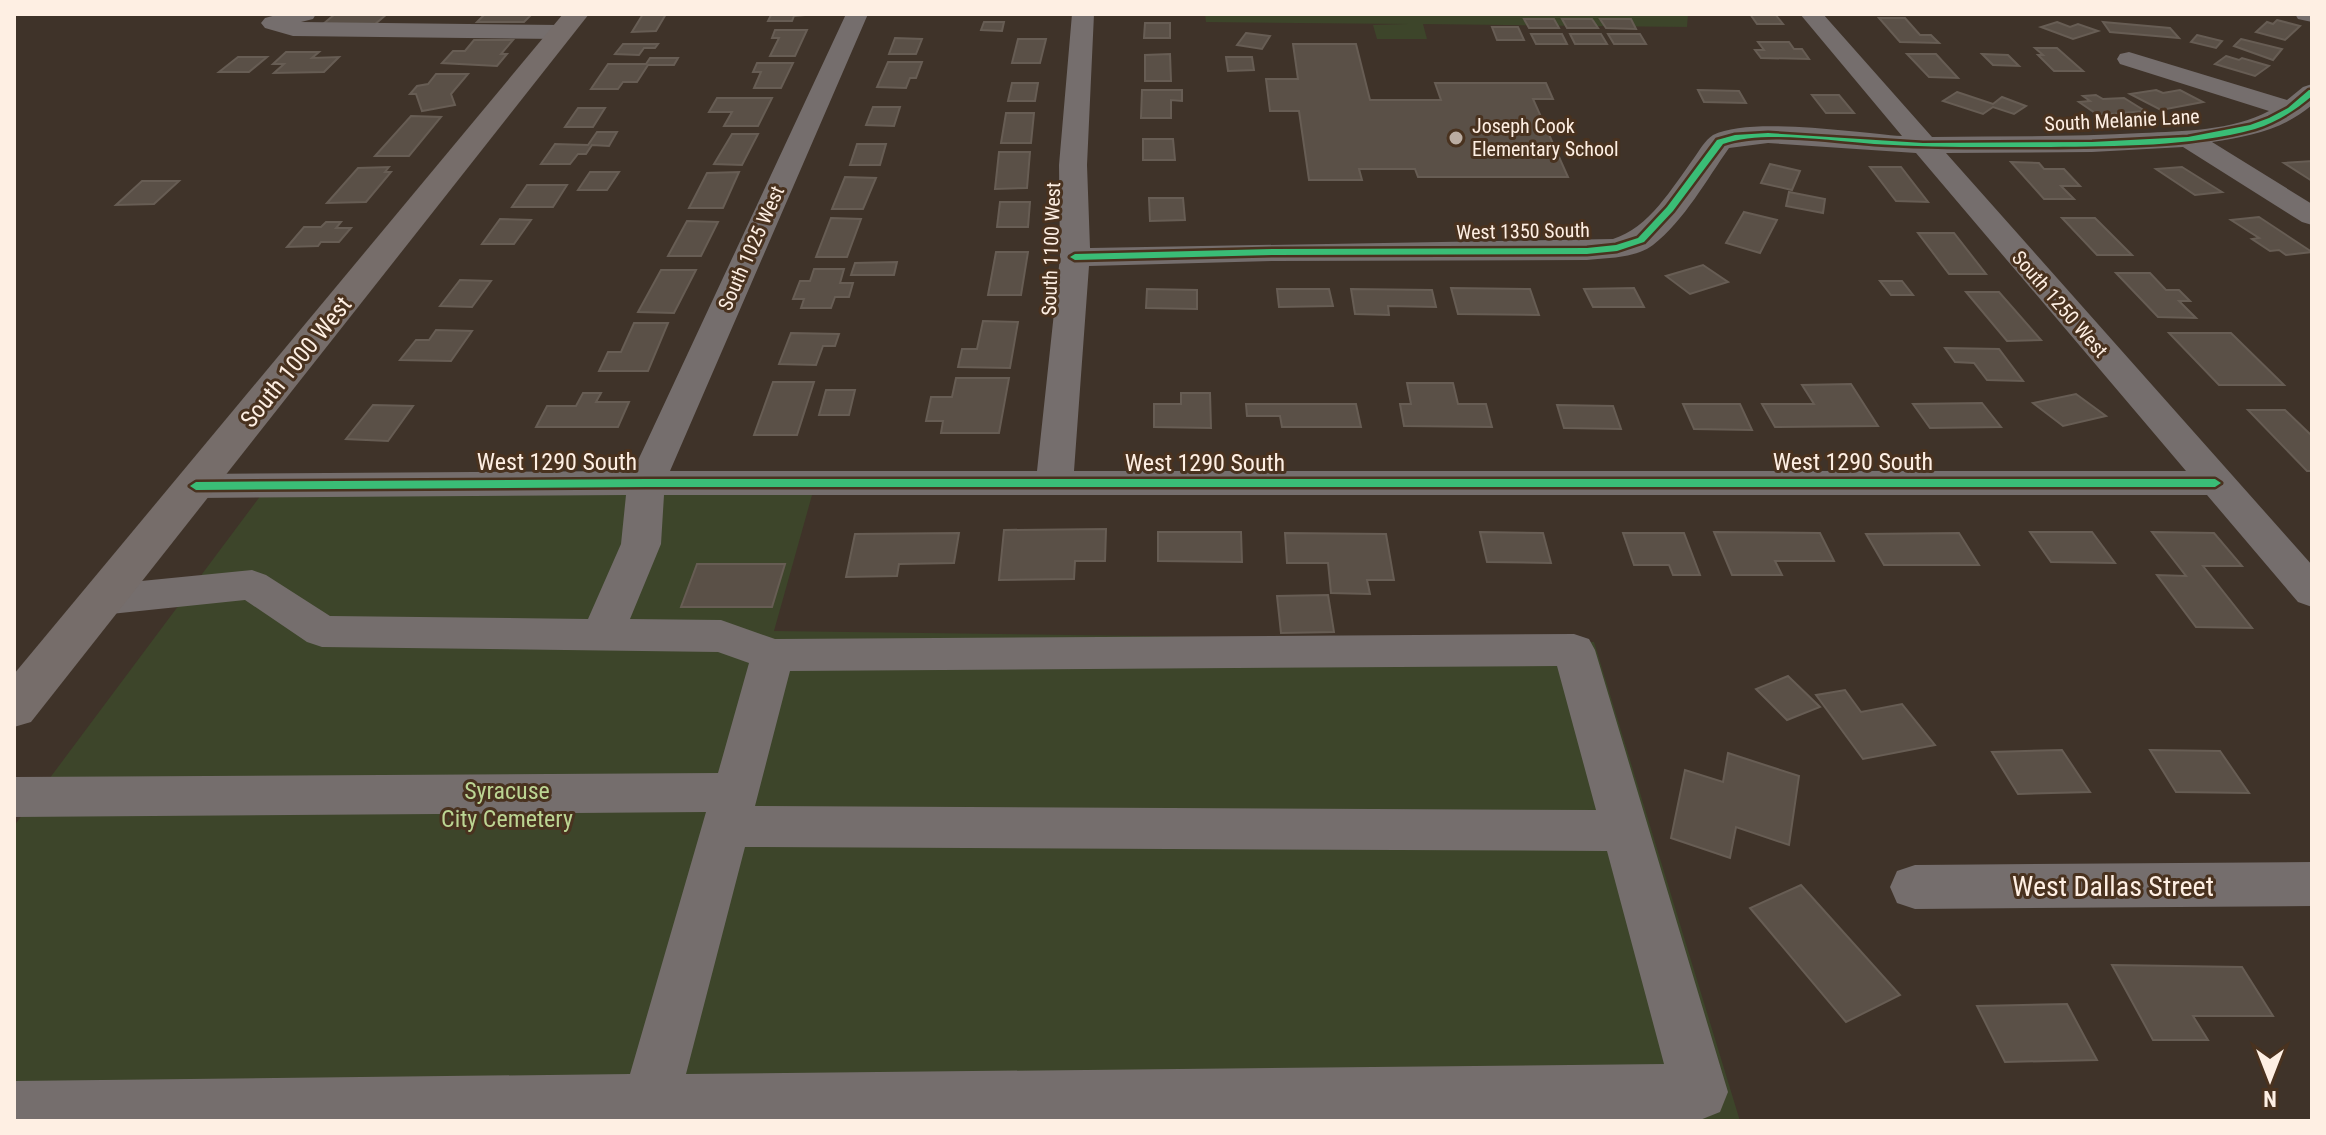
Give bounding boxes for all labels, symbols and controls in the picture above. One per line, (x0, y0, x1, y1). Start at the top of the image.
street label: South Melanie Lane (2044, 104, 2200, 136)
place label: Joseph Cook Elementary School (1472, 114, 1619, 161)
marker: Joseph Cook Elementary School (1447, 129, 1465, 147)
street label: South 1025 West (713, 182, 789, 314)
street label: South 1100 West (1037, 182, 1065, 316)
street label: West 1350 South (1456, 218, 1590, 244)
street label: South 1250 West (2007, 246, 2113, 362)
street label: South 1000 West (235, 291, 357, 433)
street label: West 1290 South (477, 448, 637, 476)
street label: West 1290 South (1773, 448, 1933, 476)
street label: West 1290 South (1125, 449, 1285, 477)
park label: Syracuse City Cemetery (441, 777, 573, 833)
street label: West Dallas Street (2012, 870, 2214, 903)
north arrow (2230, 1039, 2310, 1119)
text: N (2263, 1086, 2277, 1111)

